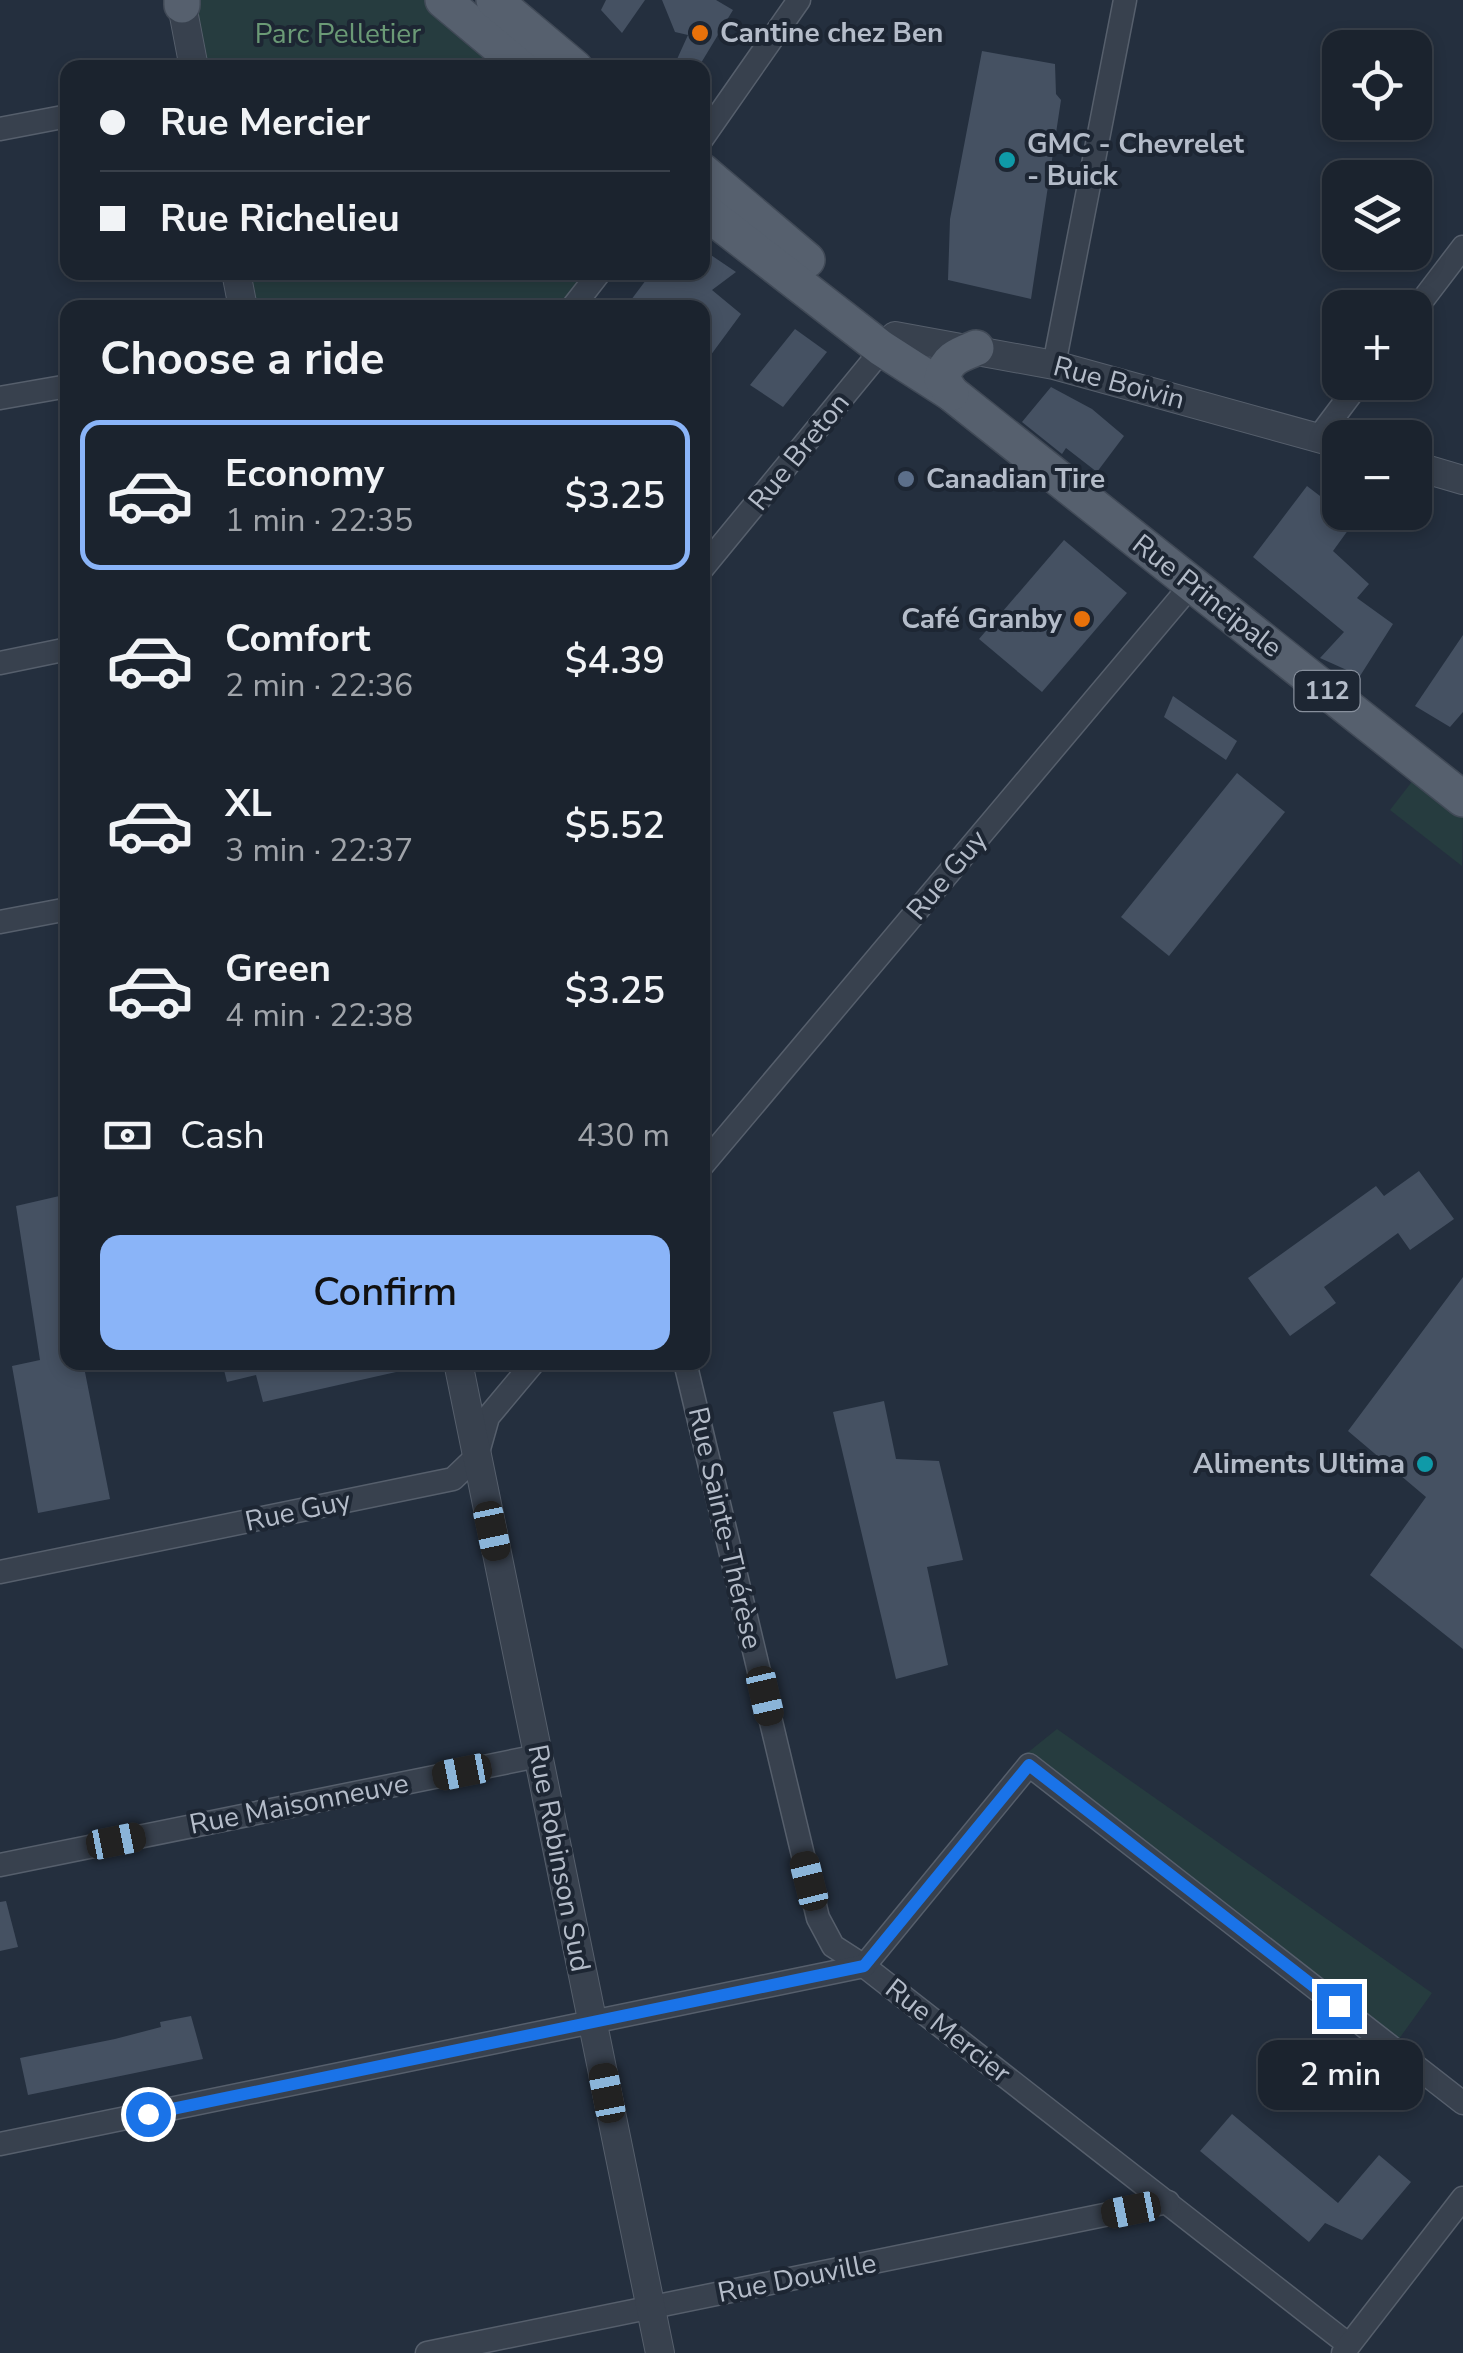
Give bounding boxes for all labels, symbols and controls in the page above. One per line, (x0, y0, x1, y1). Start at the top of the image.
place label: Cantine chez Ben (720, 14, 943, 52)
park label: Parc Pelletier (255, 15, 421, 53)
marker: Cantine chez Ben (689, 22, 711, 44)
map controls (1322, 30, 1432, 530)
button: locate (1322, 30, 1432, 140)
text: Rue Mercier (160, 97, 370, 148)
place label: GMC - Chevrelet - Buick (1027, 125, 1244, 195)
marker: GMC - Chevrelet - Buick (996, 149, 1018, 171)
button: layers (1322, 160, 1432, 270)
text: Rue Richelieu (160, 193, 400, 244)
button: + (1322, 290, 1432, 400)
text: Choose a ride (100, 329, 385, 390)
street label: Rue Boivin (1049, 347, 1189, 419)
street label: Rue Breton (740, 385, 858, 519)
button: − (1322, 420, 1432, 530)
text: Economy (225, 448, 384, 499)
icon: car (105, 450, 195, 540)
place label: Canadian Tire (926, 460, 1105, 498)
marker: Canadian Tire (895, 468, 917, 490)
text: $3.25 (565, 470, 665, 521)
text: 1 min · 22:35 (225, 499, 413, 542)
street label: Rue Principale (1124, 526, 1290, 666)
place label: Café Granby (901, 600, 1062, 638)
marker: Café Granby (1071, 608, 1093, 630)
text: Comfort (225, 613, 370, 664)
icon: car (105, 615, 195, 705)
text: $4.39 (565, 635, 665, 686)
text: 2 min · 22:36 (225, 664, 413, 707)
road number: 112 (1294, 671, 1360, 711)
text: XL (225, 778, 272, 829)
icon: car (105, 780, 195, 870)
text: $5.52 (565, 800, 665, 851)
street label: Rue Guy (898, 821, 996, 928)
text: 3 min · 22:37 (225, 829, 413, 872)
text: Green (225, 943, 331, 994)
icon: car (105, 945, 195, 1035)
text: $3.25 (565, 965, 665, 1016)
text: 4 min · 22:38 (225, 994, 413, 1037)
icon: cash (100, 1108, 155, 1163)
text: Cash (180, 1110, 265, 1161)
text: 430 m (577, 1114, 670, 1157)
button: Confirm (100, 1235, 670, 1350)
street label: Rue Sainte-Thérèse (679, 1403, 771, 1653)
place label: Aliments Ultima (1193, 1445, 1405, 1483)
marker: Aliments Ultima (1414, 1453, 1436, 1475)
street label: Rue Guy (242, 1481, 355, 1541)
car (471, 1499, 513, 1563)
car (744, 1663, 786, 1729)
street label: Rue Robinson Sud (518, 1741, 600, 1975)
car (430, 1752, 494, 1792)
street label: Rue Maisonneuve (186, 1764, 412, 1844)
car (84, 1821, 148, 1861)
car (787, 1848, 831, 1914)
street label: Rue Mercier (877, 1970, 1019, 2092)
route end (1317, 1984, 1362, 2029)
callout: 2 min (1256, 2041, 1422, 2111)
text: 2 min (1300, 2053, 1381, 2096)
car (587, 2061, 627, 2125)
route start (126, 2092, 171, 2137)
car (1099, 2190, 1163, 2230)
street label: Rue Douville (714, 2244, 880, 2312)

